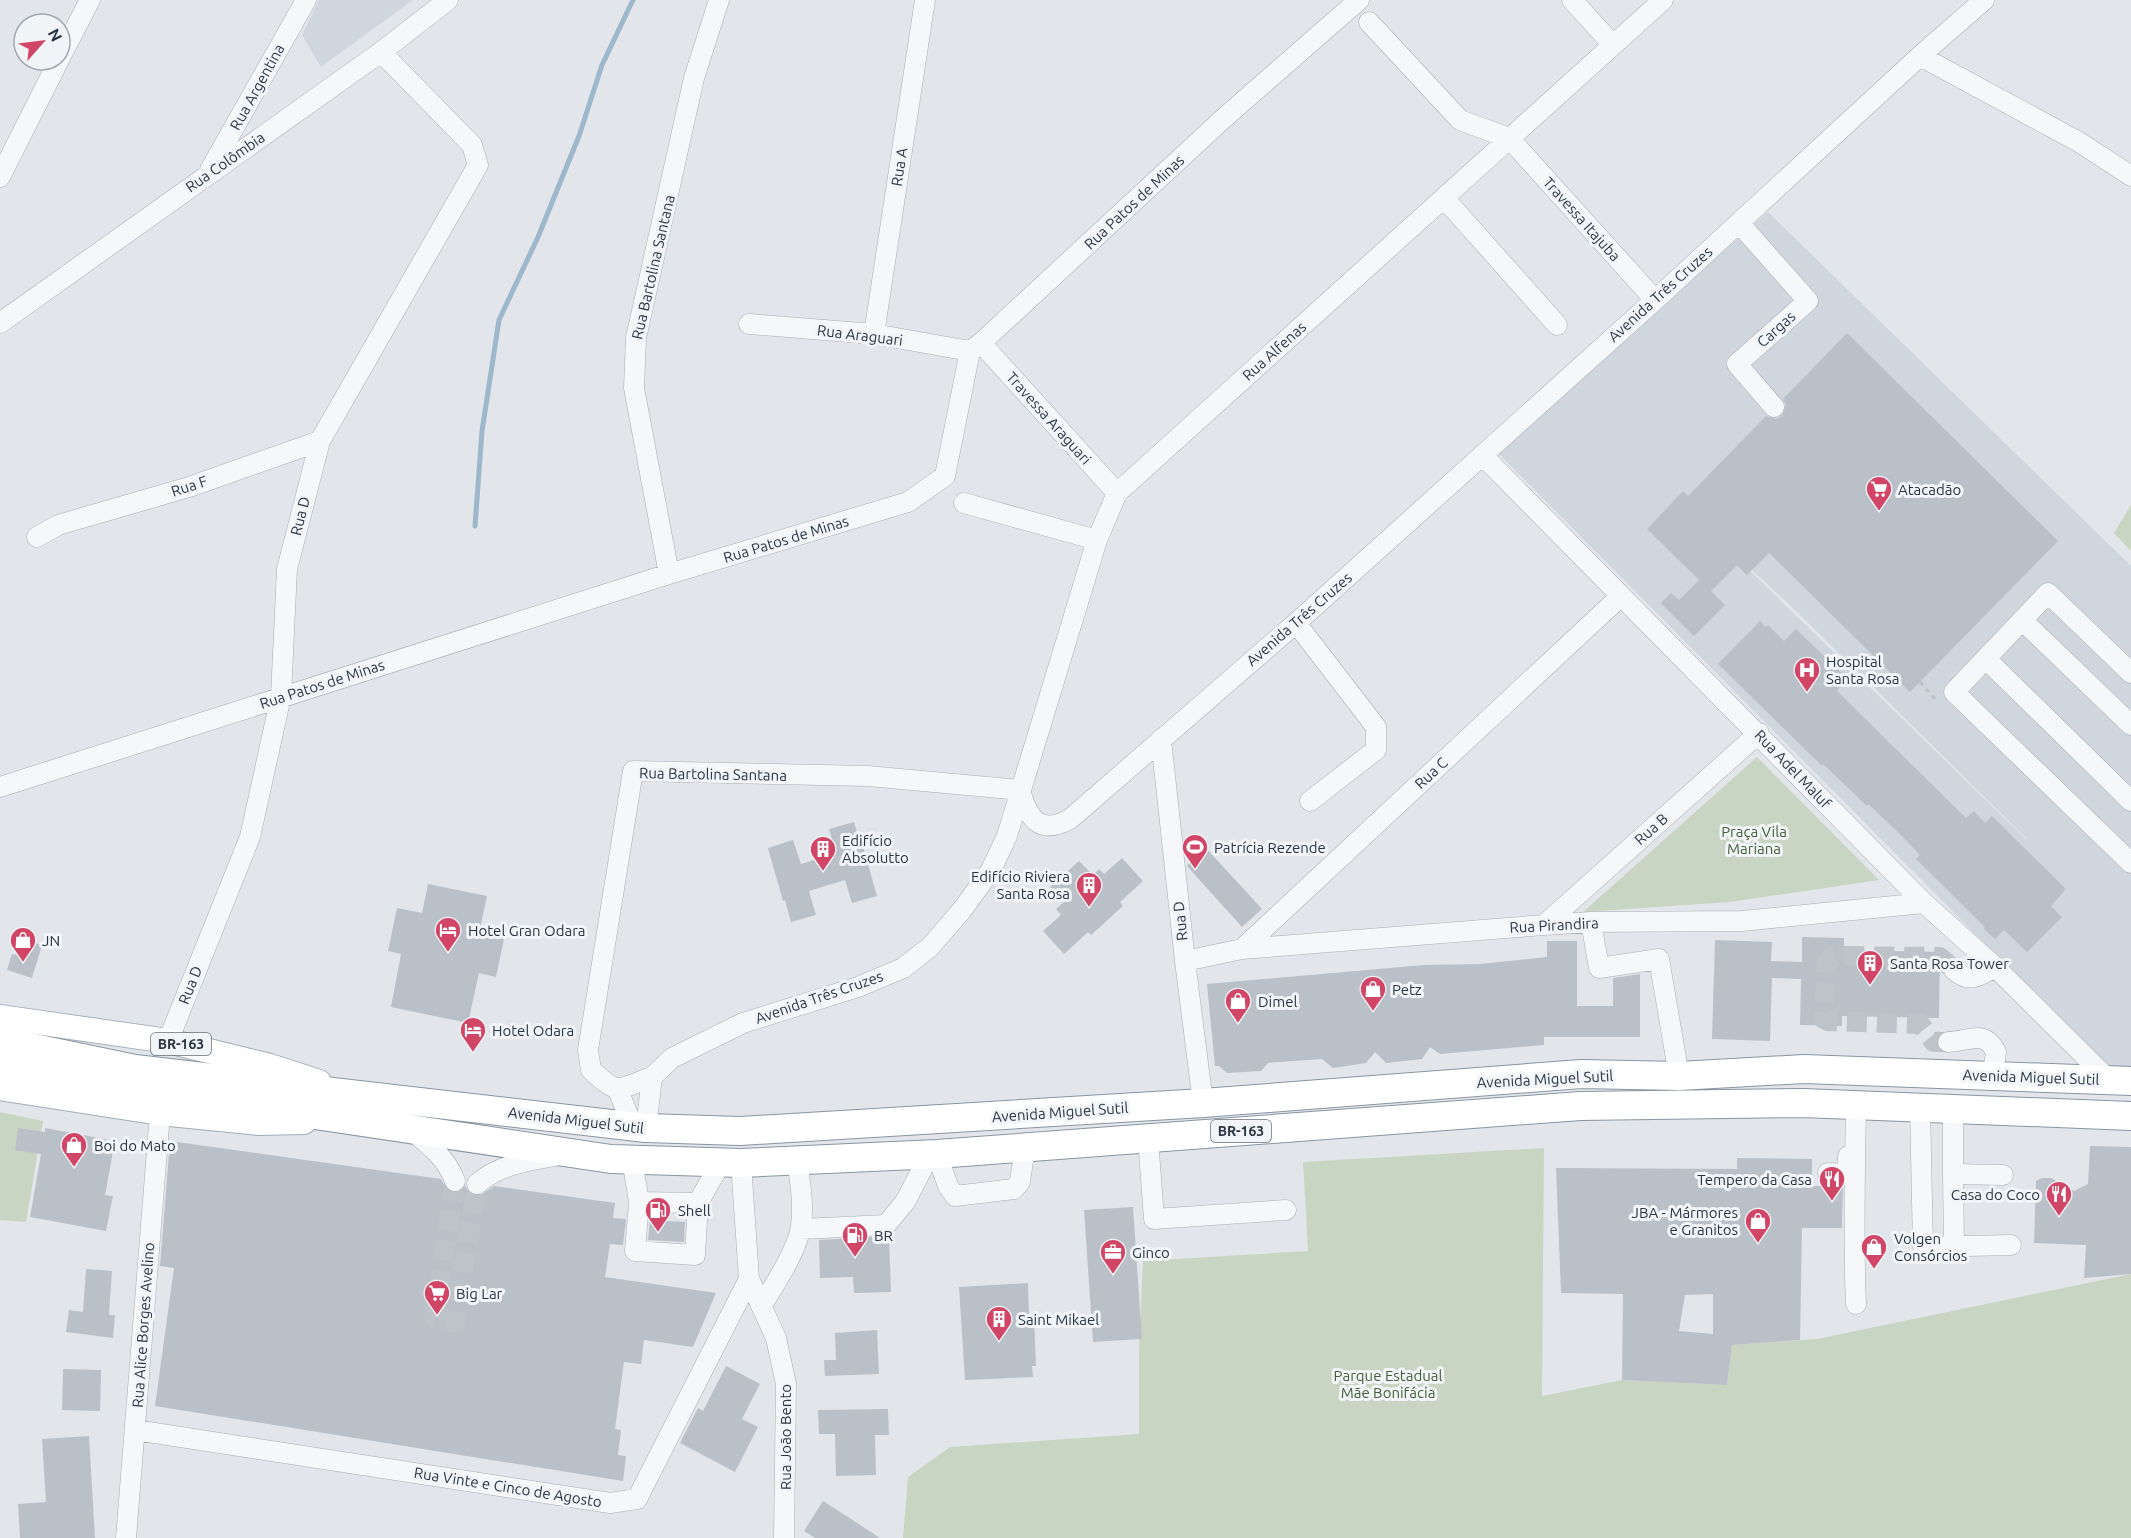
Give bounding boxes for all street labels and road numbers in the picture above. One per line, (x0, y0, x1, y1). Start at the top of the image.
street label: Rua Argentina (226, 41, 288, 133)
street label: Rua Colômbia (182, 128, 268, 196)
street label: Rua A (888, 146, 910, 187)
street label: Rua Patos de Minas (1081, 151, 1187, 253)
street label: Travessa Itajuba (1540, 174, 1624, 264)
street label: Rua Bartolina Santana (628, 193, 678, 341)
street label: Avenida Três Cruzes (1605, 243, 1715, 345)
street label: Cargas (1753, 307, 1799, 351)
street label: Rua Alfenas (1239, 318, 1309, 384)
street label: Rua Araguari (816, 321, 904, 349)
street label: Travessa Araguari (1003, 368, 1095, 468)
street label: Rua F (169, 472, 209, 500)
street label: Rua D (287, 495, 313, 537)
street label: Rua Patos de Minas (721, 512, 851, 566)
street label: Avenida Três Cruzes (1243, 569, 1355, 669)
street label: Rua Patos de Minas (257, 656, 387, 712)
street label: Rua Adel Maluf (1751, 726, 1835, 812)
street label: Rua C (1411, 754, 1451, 792)
street label: Rua Bartolina Santana (639, 764, 787, 784)
street label: Rua B (1631, 810, 1671, 848)
street label: Rua D (1169, 900, 1191, 942)
street label: Rua Pirandira (1509, 914, 1599, 936)
street label: Rua D (175, 963, 205, 1007)
street label: Avenida Três Cruzes (753, 967, 885, 1027)
road number: BR-163 (151, 1033, 211, 1055)
street label: Avenida Miguel Sutil (1962, 1066, 2100, 1088)
street label: Avenida Miguel Sutil (1476, 1067, 1614, 1091)
street label: Avenida Miguel Sutil (991, 1099, 1129, 1125)
street label: Avenida Miguel Sutil (507, 1103, 645, 1137)
road number: BR-163 (1211, 1120, 1271, 1142)
street label: Rua Alice Borges Avelino (129, 1242, 157, 1408)
street label: Rua João Bento (777, 1384, 794, 1490)
street label: Rua Vinte e Cinco de Agosto (413, 1464, 603, 1510)

